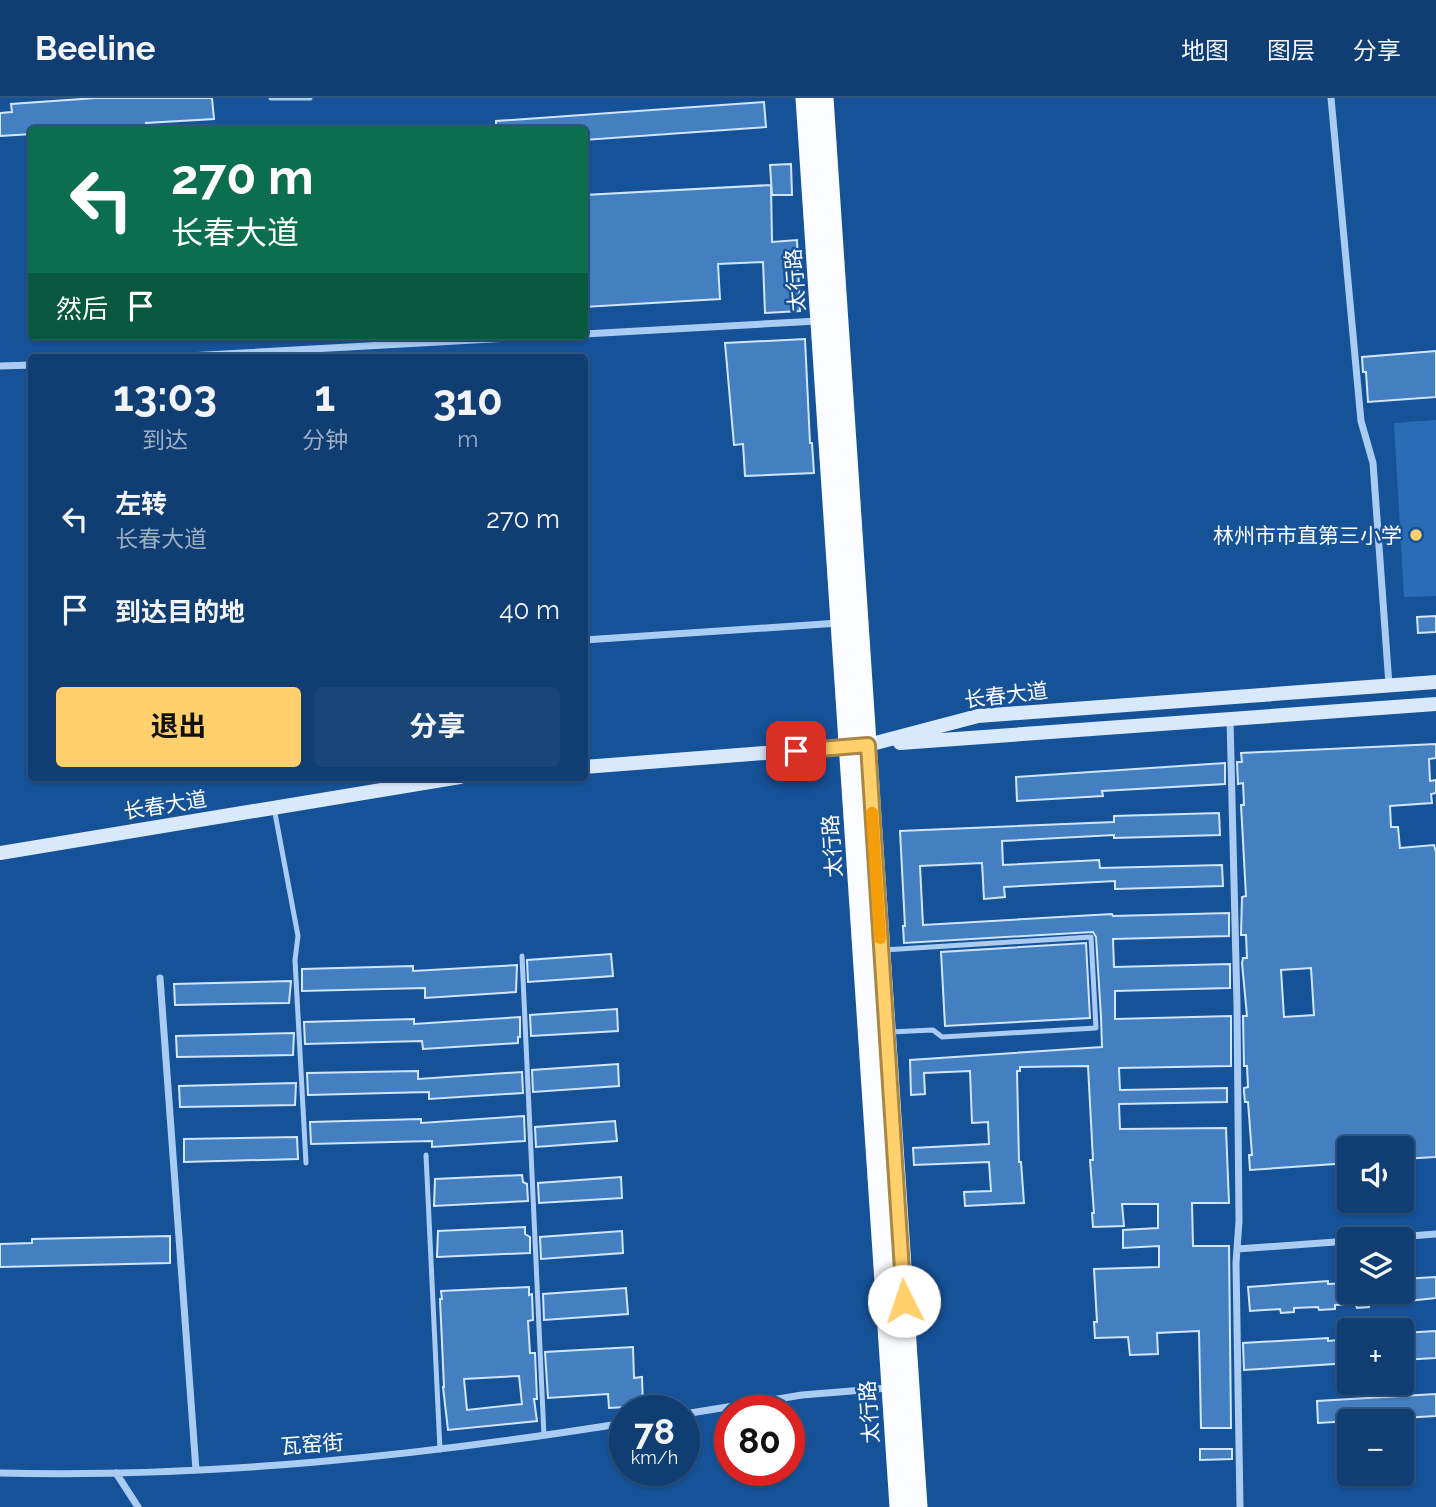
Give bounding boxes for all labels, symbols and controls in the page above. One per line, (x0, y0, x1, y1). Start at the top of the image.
text: Beeline (35, 29, 156, 68)
text: 地图 (1181, 36, 1229, 65)
text: 图层 (1267, 36, 1315, 65)
text: 分享 (1353, 36, 1401, 65)
text: 270 m (171, 148, 314, 205)
icon: left (56, 154, 147, 245)
text: 长春大道 (171, 214, 299, 251)
street label: 太行路 (780, 248, 810, 312)
icon: arrive (122, 287, 160, 325)
text: 然后 (56, 294, 108, 324)
text: 13:03 (113, 372, 217, 421)
text: 1 (315, 372, 335, 421)
text: 310 (433, 376, 503, 425)
text: m (457, 425, 479, 452)
text: 到达 (142, 426, 188, 453)
text: 分钟 (302, 426, 348, 453)
text: 左转 (115, 489, 167, 519)
icon: left (56, 500, 94, 538)
text: 270 m (486, 504, 560, 534)
place label: 林州市市直第三小学 (1213, 523, 1402, 548)
text: 长春大道 (115, 525, 207, 552)
marker: 林州市市直第三小学 (1408, 527, 1424, 543)
icon: arrive (56, 591, 94, 629)
text: 40 m (499, 595, 560, 625)
text: 到达目的地 (115, 597, 245, 627)
street label: 长春大道 (963, 677, 1049, 713)
button: 退出 (56, 687, 301, 767)
button: 分享 (315, 687, 560, 767)
pin (766, 721, 826, 781)
icon: arrive (777, 732, 815, 770)
street label: 长春大道 (122, 786, 208, 824)
street label: 太行路 (817, 814, 847, 878)
map controls (1337, 1136, 1414, 1486)
button: sound (1337, 1136, 1414, 1213)
button: layers (1337, 1227, 1414, 1304)
position arrow (867, 1264, 941, 1338)
button: + (1337, 1318, 1414, 1395)
street label: 太行路 (854, 1380, 884, 1444)
speed limit sign: 80 (714, 1395, 805, 1486)
button: − (1337, 1409, 1414, 1486)
text: 78 (634, 1411, 675, 1452)
street label: 瓦窑街 (280, 1429, 344, 1459)
text: km/h (631, 1447, 678, 1468)

